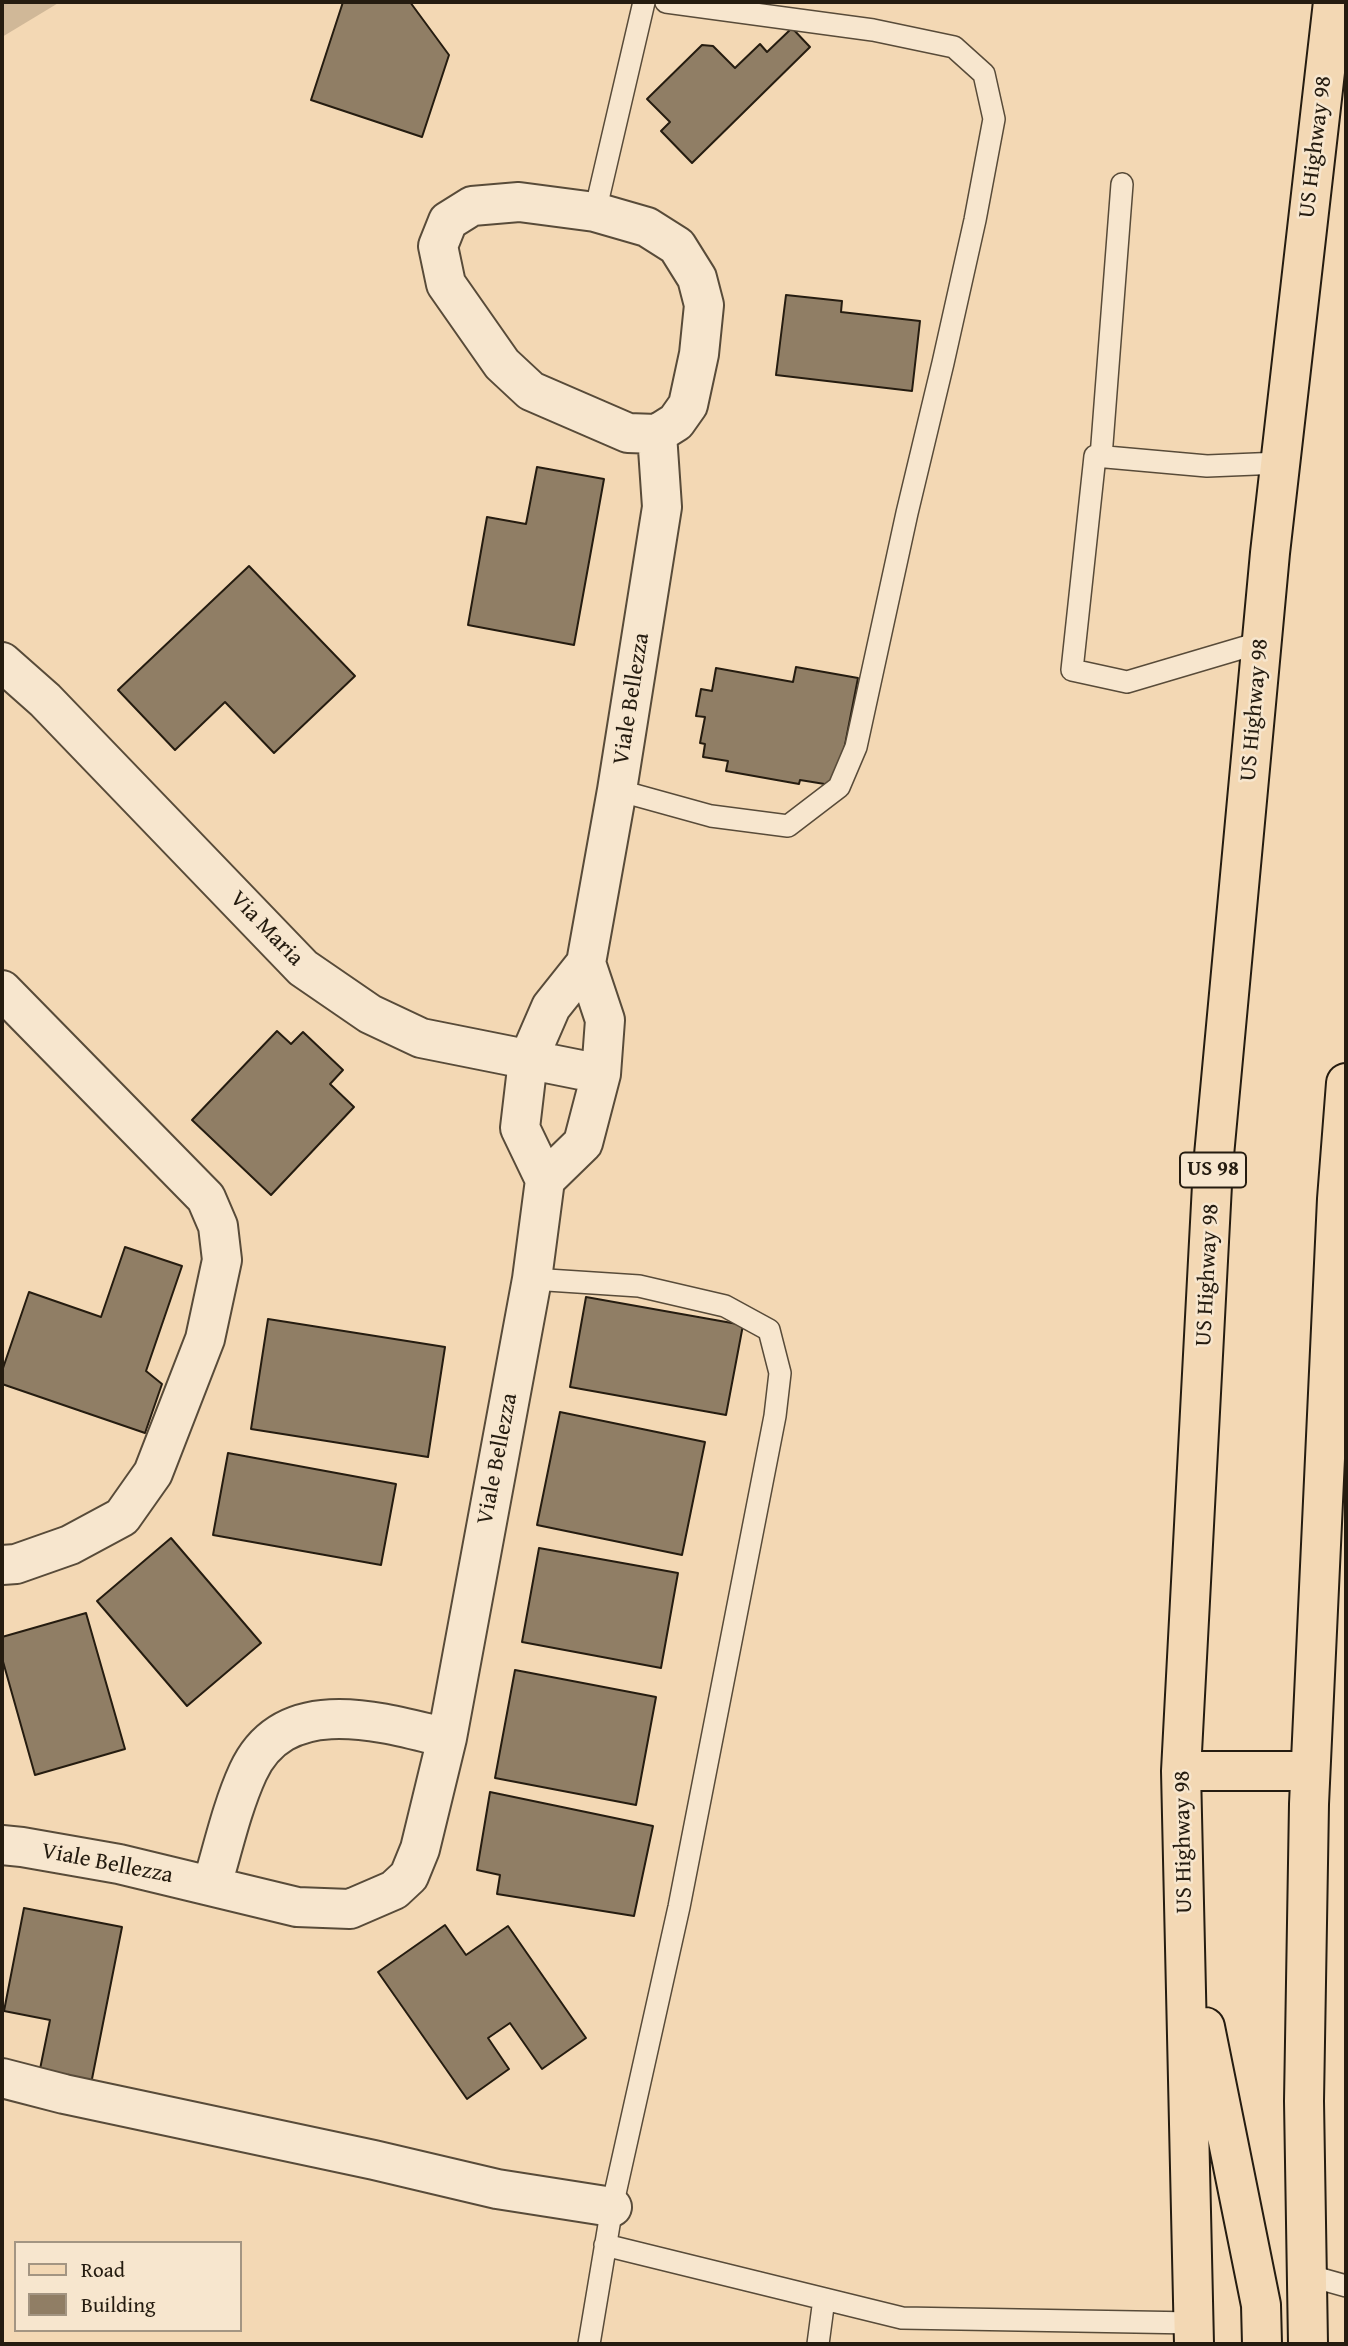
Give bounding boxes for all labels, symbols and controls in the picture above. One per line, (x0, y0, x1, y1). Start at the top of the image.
street label: US Highway 98 (1294, 74, 1338, 220)
street label: Viale Bellezza (608, 631, 656, 767)
street label: US Highway 98 (1235, 638, 1275, 782)
street label: Via Maria (223, 886, 309, 972)
road number: US 98 (1180, 1152, 1246, 1188)
street label: US Highway 98 (1190, 1203, 1226, 1347)
street label: Viale Bellezza (472, 1391, 524, 1527)
street label: US Highway 98 (1169, 1770, 1199, 1914)
street label: Viale Bellezza (39, 1838, 175, 1890)
legend (14, 2241, 242, 2332)
text: Road (81, 2254, 125, 2285)
text: Building (81, 2289, 155, 2320)

